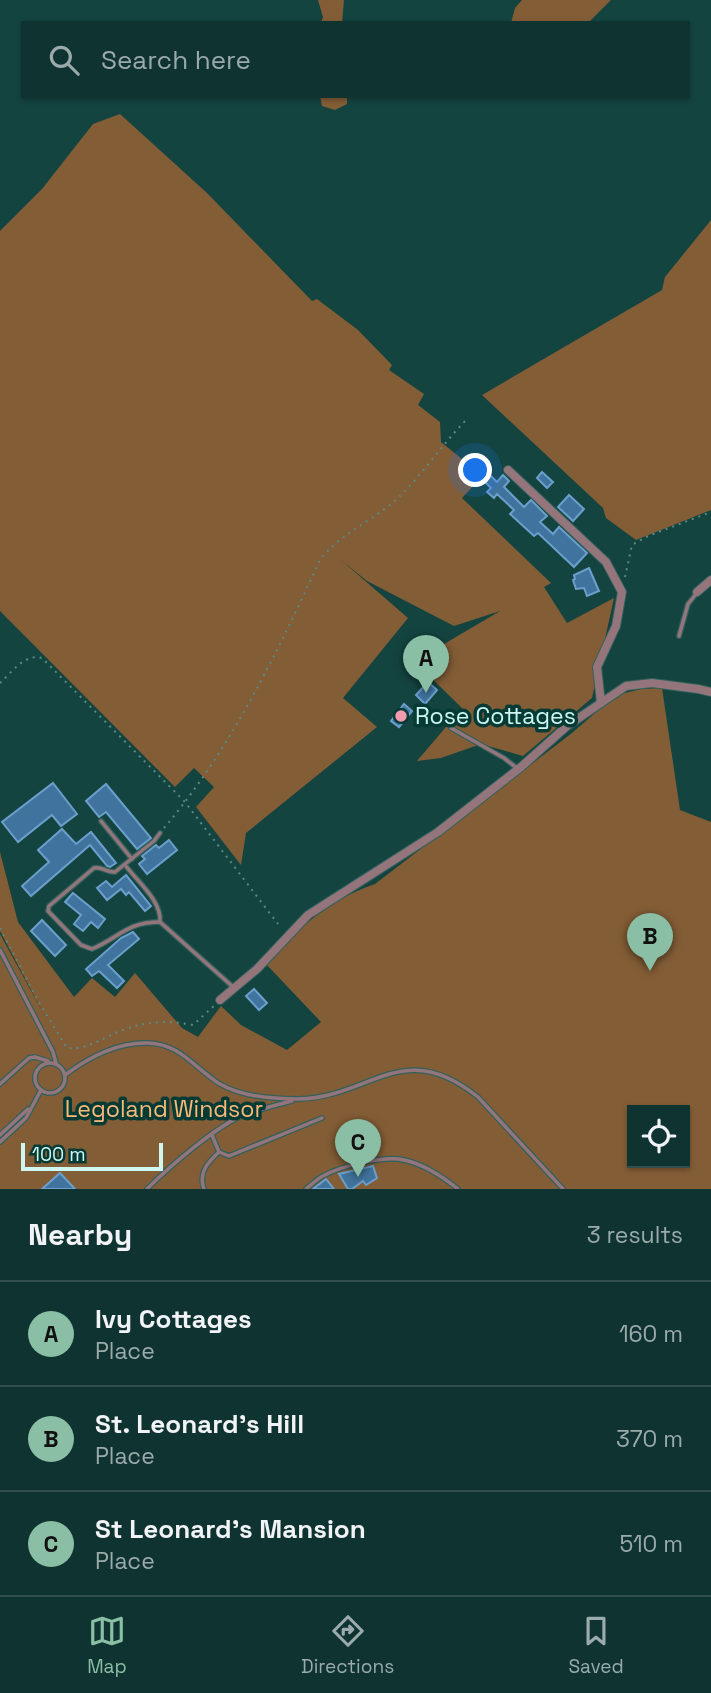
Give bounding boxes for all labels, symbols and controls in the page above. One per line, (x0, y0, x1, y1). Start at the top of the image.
search box (21, 21, 690, 98)
icon: search (45, 41, 83, 79)
text: Search here (101, 43, 251, 77)
your location (458, 453, 492, 487)
pin: A (403, 635, 449, 693)
place label: Rose Cottages (415, 701, 576, 731)
marker: Rose Cottages (393, 708, 409, 724)
pin: B (627, 913, 673, 971)
park label: Legoland Windsor (65, 1094, 263, 1124)
map controls (627, 1105, 690, 1168)
button: locate (627, 1105, 690, 1168)
pin: C (335, 1119, 381, 1177)
scale bar (21, 1140, 163, 1172)
text: 100 m (32, 1142, 86, 1167)
text: Nearby (28, 1215, 132, 1254)
text: 3 results (587, 1220, 683, 1250)
text: Ivy Cottages (95, 1302, 252, 1336)
text: A (44, 1319, 58, 1349)
text: 160 m (619, 1319, 683, 1349)
text: Place (95, 1336, 155, 1366)
text: St. Leonard's Hill (95, 1407, 304, 1441)
text: B (43, 1424, 59, 1454)
text: 370 m (616, 1424, 683, 1454)
text: Place (95, 1441, 155, 1471)
text: St Leonard's Mansion (95, 1512, 366, 1546)
text: C (44, 1529, 58, 1559)
text: 510 m (620, 1529, 683, 1559)
text: Place (95, 1546, 155, 1576)
tab: Map (87, 1612, 127, 1679)
tab: Directions (301, 1612, 394, 1679)
tab: Saved (568, 1612, 624, 1679)

